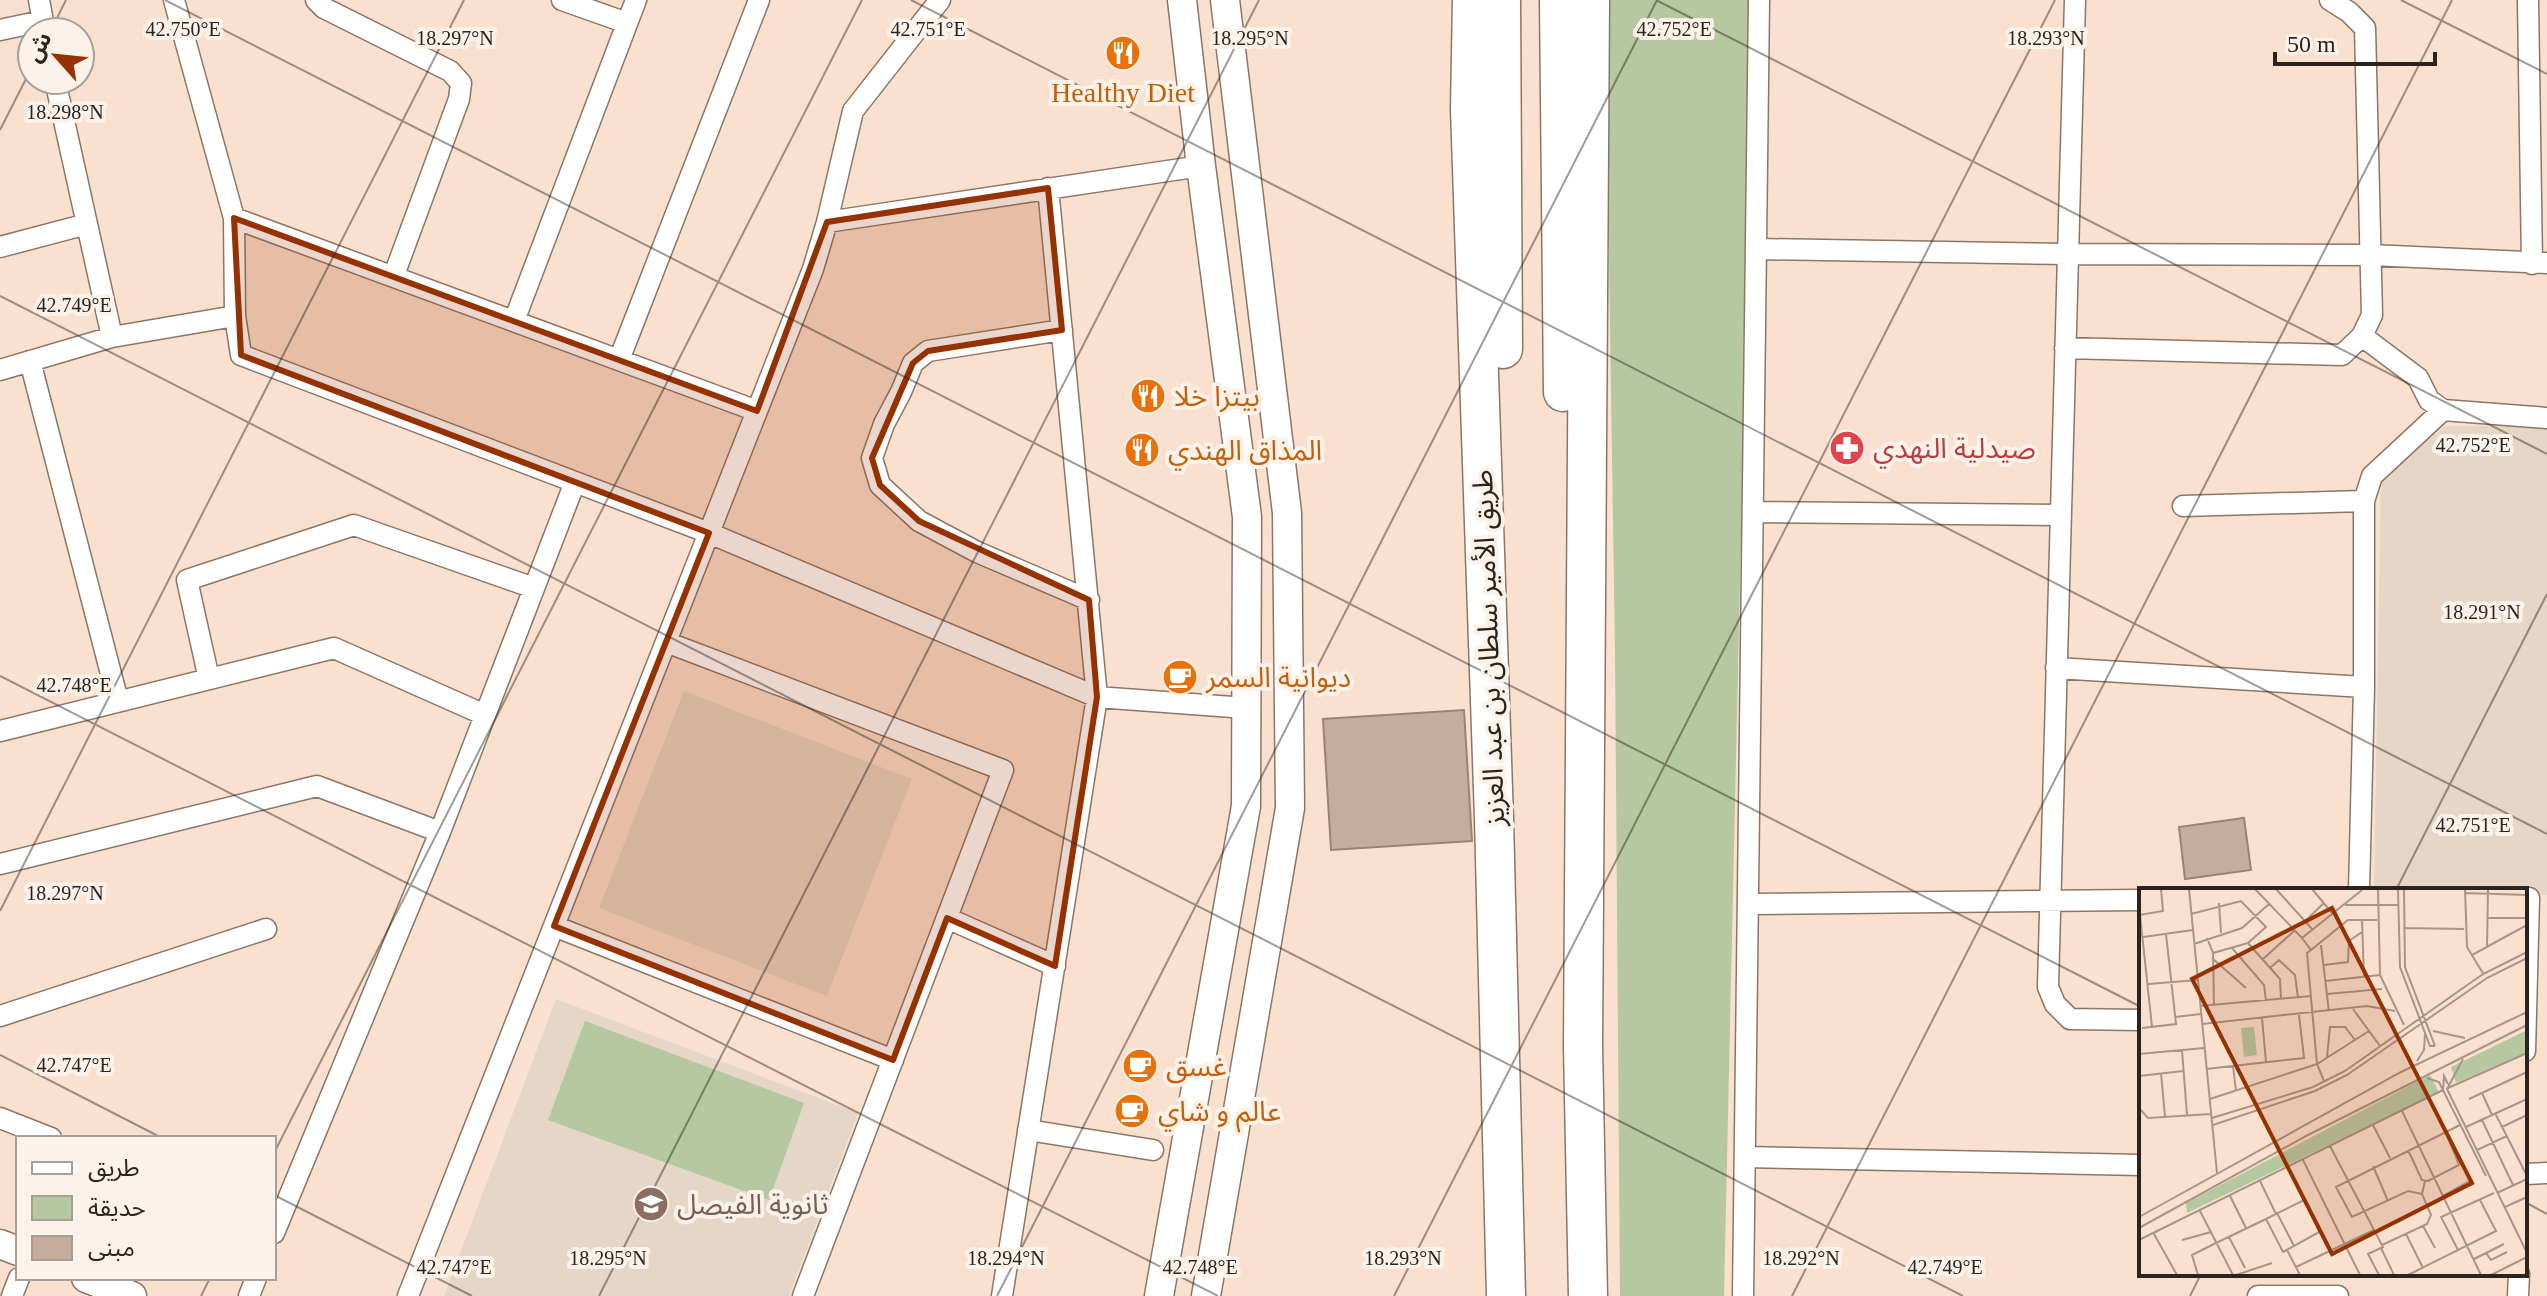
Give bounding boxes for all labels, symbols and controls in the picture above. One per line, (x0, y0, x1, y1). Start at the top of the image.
north arrow (16, 16, 96, 96)
scale bar (2275, 16, 2435, 66)
text: 42.750°E (145, 18, 221, 40)
text: 42.751°E (890, 18, 966, 40)
text: 42.752°E (1636, 18, 1712, 40)
text: 18.297°N (416, 27, 494, 49)
text: 18.295°N (1211, 27, 1289, 49)
text: 18.293°N (2007, 27, 2085, 49)
text: ش (21, 28, 57, 66)
text: 50 m (2287, 31, 2336, 57)
restaurant icon: Healthy Diet (1104, 34, 1142, 72)
place label: Healthy Diet (1051, 77, 1195, 108)
text: 18.298°N (26, 101, 104, 123)
text: 42.749°E (36, 294, 112, 316)
restaurant icon: بيتزا خلا (1129, 377, 1167, 415)
place label: بيتزا خلا (1174, 381, 1260, 413)
pharmacy icon: صيدلية النهدي (1828, 429, 1866, 467)
restaurant icon: المذاق الهندي (1123, 431, 1161, 469)
place label: صيدلية النهدي (1873, 433, 2036, 469)
text: 42.752°E (2435, 434, 2511, 456)
place label: المذاق الهندي (1168, 435, 1322, 471)
street label: طريق الأمير سلطان بن عبد العزيز (1467, 469, 1512, 828)
text: 18.291°N (2443, 601, 2521, 623)
cafe icon: ديوانية السمر (1161, 658, 1199, 696)
place label: ديوانية السمر (1205, 662, 1351, 694)
text: 42.748°E (36, 674, 112, 696)
text: 42.751°E (2435, 814, 2511, 836)
text: 18.297°N (26, 882, 104, 904)
inset map (2139, 888, 2527, 1276)
cafe icon: غسق (1121, 1047, 1159, 1085)
place label: غسق (1166, 1051, 1227, 1084)
text: 42.747°E (36, 1054, 112, 1076)
cafe icon: عالم و شاي (1113, 1092, 1151, 1130)
place label: عالم و شاي (1158, 1096, 1281, 1133)
legend (16, 1136, 276, 1280)
text: طريق (88, 1155, 140, 1183)
school or university icon: ثانوية الفيصل (632, 1185, 670, 1223)
place label: ثانوية الفيصل (677, 1189, 829, 1221)
text: حديقة (88, 1195, 146, 1221)
text: مبنى (88, 1235, 135, 1261)
text: 18.295°N (569, 1247, 647, 1269)
text: 18.294°N (967, 1247, 1045, 1269)
text: 18.293°N (1364, 1247, 1442, 1269)
text: 18.292°N (1762, 1247, 1840, 1269)
text: 42.747°E (416, 1256, 492, 1278)
text: 42.748°E (1162, 1256, 1238, 1278)
text: 42.749°E (1907, 1256, 1983, 1278)

